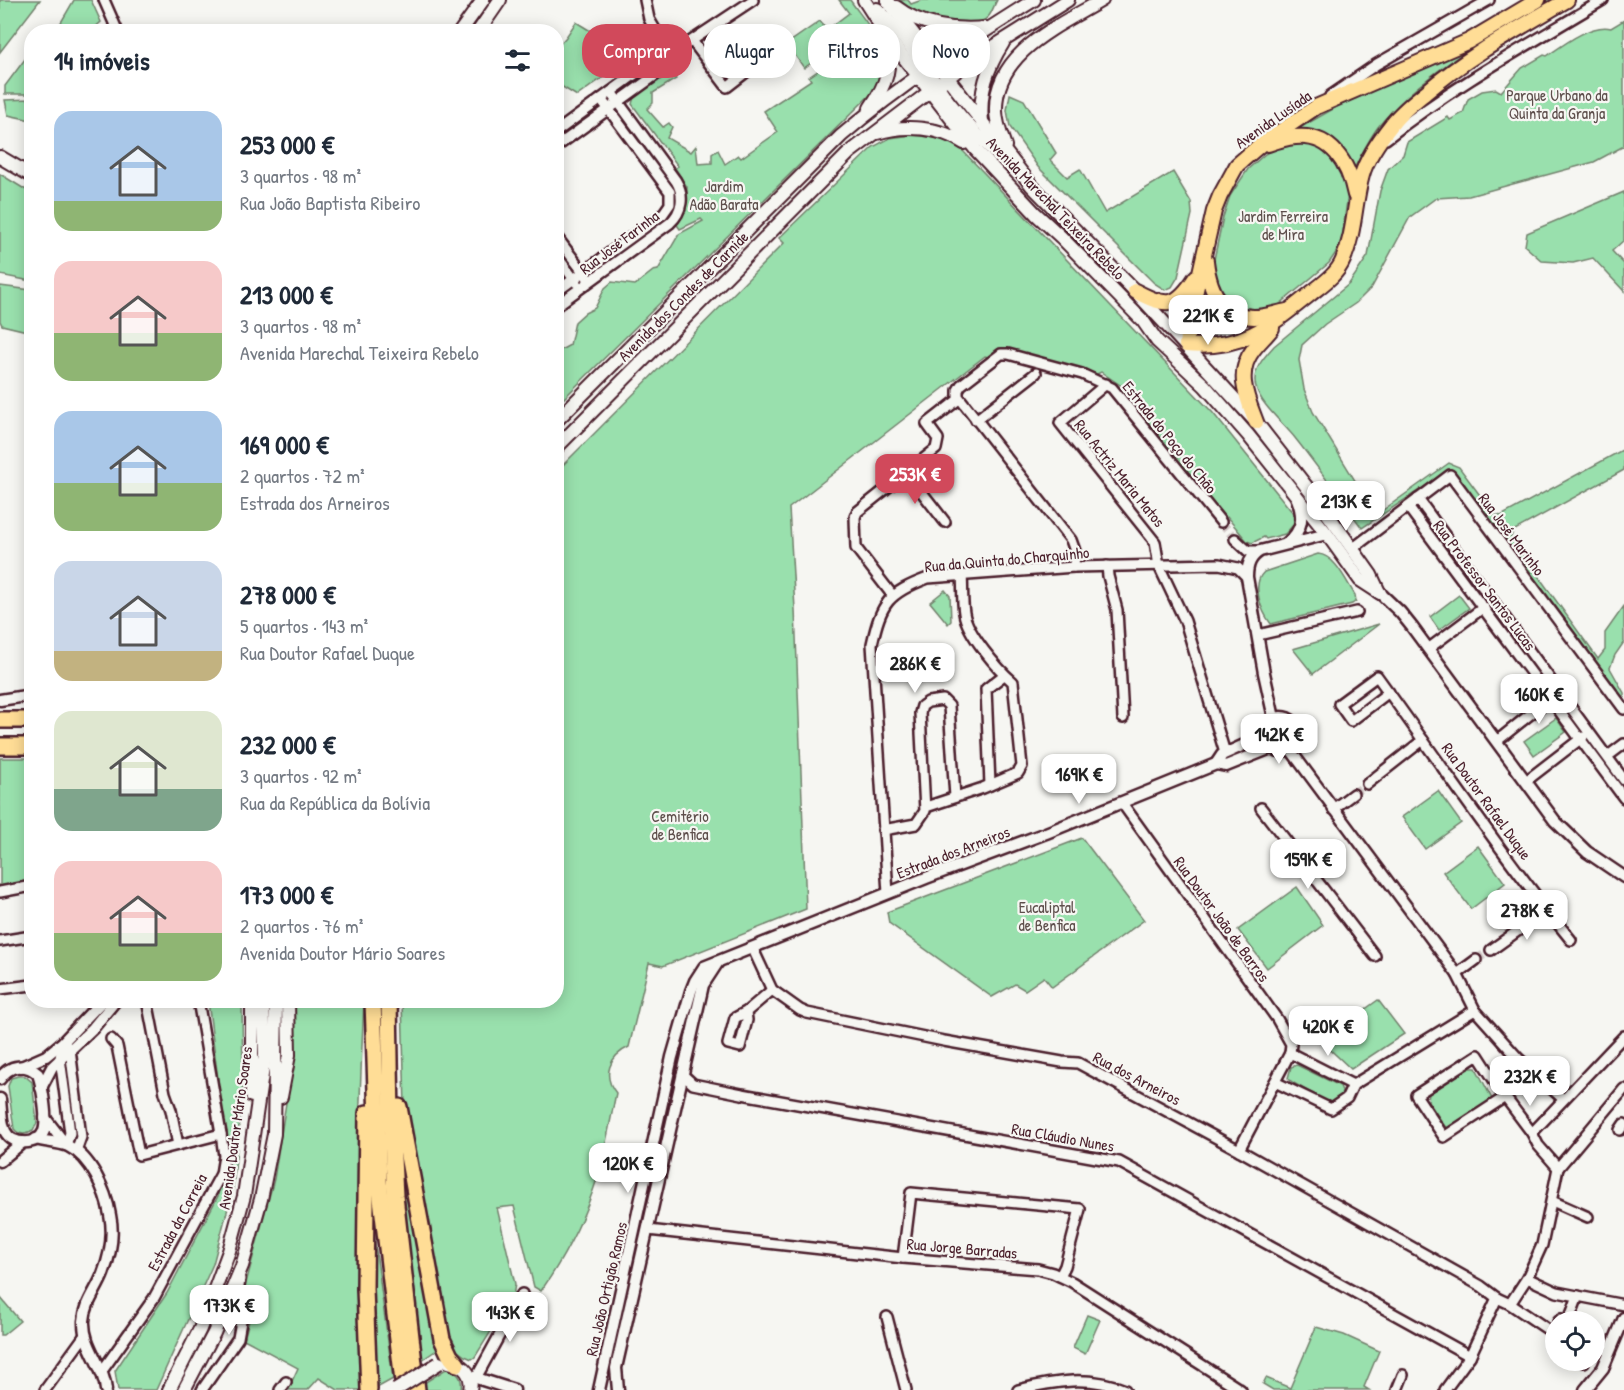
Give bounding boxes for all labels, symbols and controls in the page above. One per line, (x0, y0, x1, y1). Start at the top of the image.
chip: Comprar (582, 24, 692, 78)
chip: Alugar (704, 24, 796, 78)
chip: Filtros (808, 24, 900, 78)
chip: Novo (912, 24, 990, 78)
text: 14 imóveis (54, 43, 150, 78)
icon: filters (501, 44, 534, 77)
park label: Parque Urbano da Quinta da Granja (1506, 84, 1608, 124)
street label: Avenida Lusíada (1230, 85, 1316, 153)
text: 253 000 € (240, 127, 334, 162)
street label: Avenida Marechal Teixeira Rebelo (982, 132, 1131, 285)
icon: home (102, 135, 174, 207)
text: 3 quartos · 98 m² (240, 162, 361, 189)
park label: Jardim Adão Barata (689, 175, 759, 215)
text: Rua João Baptista Ribeiro (240, 189, 420, 216)
street label: Rua José Farinha (575, 205, 663, 279)
park label: Jardim Ferreira de Mira (1238, 205, 1328, 245)
street label: Avenida dos Condes de Carnide (613, 226, 753, 366)
text: 213 000 € (240, 277, 333, 312)
icon: home (102, 285, 174, 357)
pin: 221K € (1159, 295, 1257, 346)
text: 221K € (1183, 301, 1233, 328)
text: 3 quartos · 98 m² (240, 312, 361, 339)
text: Avenida Marechal Teixeira Rebelo (240, 339, 479, 366)
street label: Estrada do Poço do Chão (1118, 376, 1223, 498)
street label: Rua Actriz Maria Matos (1070, 414, 1170, 532)
text: 169 000 € (240, 427, 329, 462)
icon: home (102, 435, 174, 507)
pin: 253K € (866, 454, 964, 505)
text: 253K € (889, 460, 941, 487)
text: 2 quartos · 72 m² (240, 462, 365, 489)
pin: 213K € (1297, 481, 1395, 532)
text: 213K € (1321, 487, 1371, 514)
street label: Rua José Marinho (1474, 488, 1551, 580)
text: Estrada dos Arneiros (240, 489, 390, 516)
street label: Rua Professor Santos Lucas (1429, 515, 1541, 655)
street label: Rua da Quinta do Charquinho (924, 541, 1091, 577)
text: 278 000 € (240, 577, 336, 612)
icon: home (102, 585, 174, 657)
text: 5 quartos · 143 m² (240, 612, 368, 639)
text: Rua Doutor Rafael Duque (240, 639, 415, 666)
pin: 286K € (866, 643, 964, 694)
text: 286K € (890, 649, 940, 676)
pin: 160K € (1490, 674, 1588, 725)
text: 160K € (1515, 680, 1563, 707)
pin: 142K € (1230, 714, 1328, 765)
text: 142K € (1255, 720, 1303, 747)
text: 232 000 € (240, 727, 335, 762)
icon: home (102, 735, 174, 807)
street label: Rua Doutor Rafael Duque (1437, 738, 1537, 865)
pin: 169K € (1030, 754, 1128, 805)
text: 169K € (1055, 760, 1103, 787)
text: 3 quartos · 92 m² (240, 762, 362, 789)
text: Rua da República da Bolívia (240, 789, 430, 816)
park label: Cemitério de Benfica (651, 805, 709, 845)
street label: Estrada dos Arneiros (893, 820, 1013, 884)
pin: 159K € (1259, 839, 1357, 890)
text: 159K € (1284, 845, 1332, 872)
street label: Rua Doutor João de Barros (1169, 852, 1275, 986)
text: 173 000 € (240, 877, 333, 912)
icon: home (102, 885, 174, 957)
pin: 278K € (1478, 890, 1576, 941)
park label: Eucaliptal de Benfica (1019, 896, 1076, 936)
text: 278K € (1501, 896, 1553, 923)
text: 2 quartos · 76 m² (240, 912, 363, 939)
text: Avenida Doutor Mário Soares (240, 939, 445, 966)
pin: 420K € (1279, 1006, 1377, 1057)
text: 420K € (1303, 1012, 1353, 1039)
street label: Avenida Doutor Mário Soares (213, 1045, 257, 1211)
street label: Rua dos Arneiros (1089, 1046, 1185, 1110)
pin: 232K € (1481, 1056, 1579, 1107)
text: 232K € (1504, 1062, 1556, 1089)
street label: Rua Cláudio Nunes (1010, 1117, 1116, 1157)
pin: 120K € (579, 1143, 677, 1194)
text: 120K € (603, 1149, 653, 1176)
street label: Estrada da Correia (142, 1169, 212, 1275)
street label: Rua João Ortigão Ramos (580, 1220, 632, 1358)
street label: Rua Jorge Barradas (906, 1232, 1018, 1264)
pin: 173K € (180, 1285, 278, 1336)
text: 173K € (204, 1291, 254, 1318)
pin: 143K € (461, 1292, 559, 1343)
text: 143K € (486, 1298, 534, 1325)
map controls (1545, 1311, 1605, 1371)
button: locate (1545, 1311, 1605, 1371)

